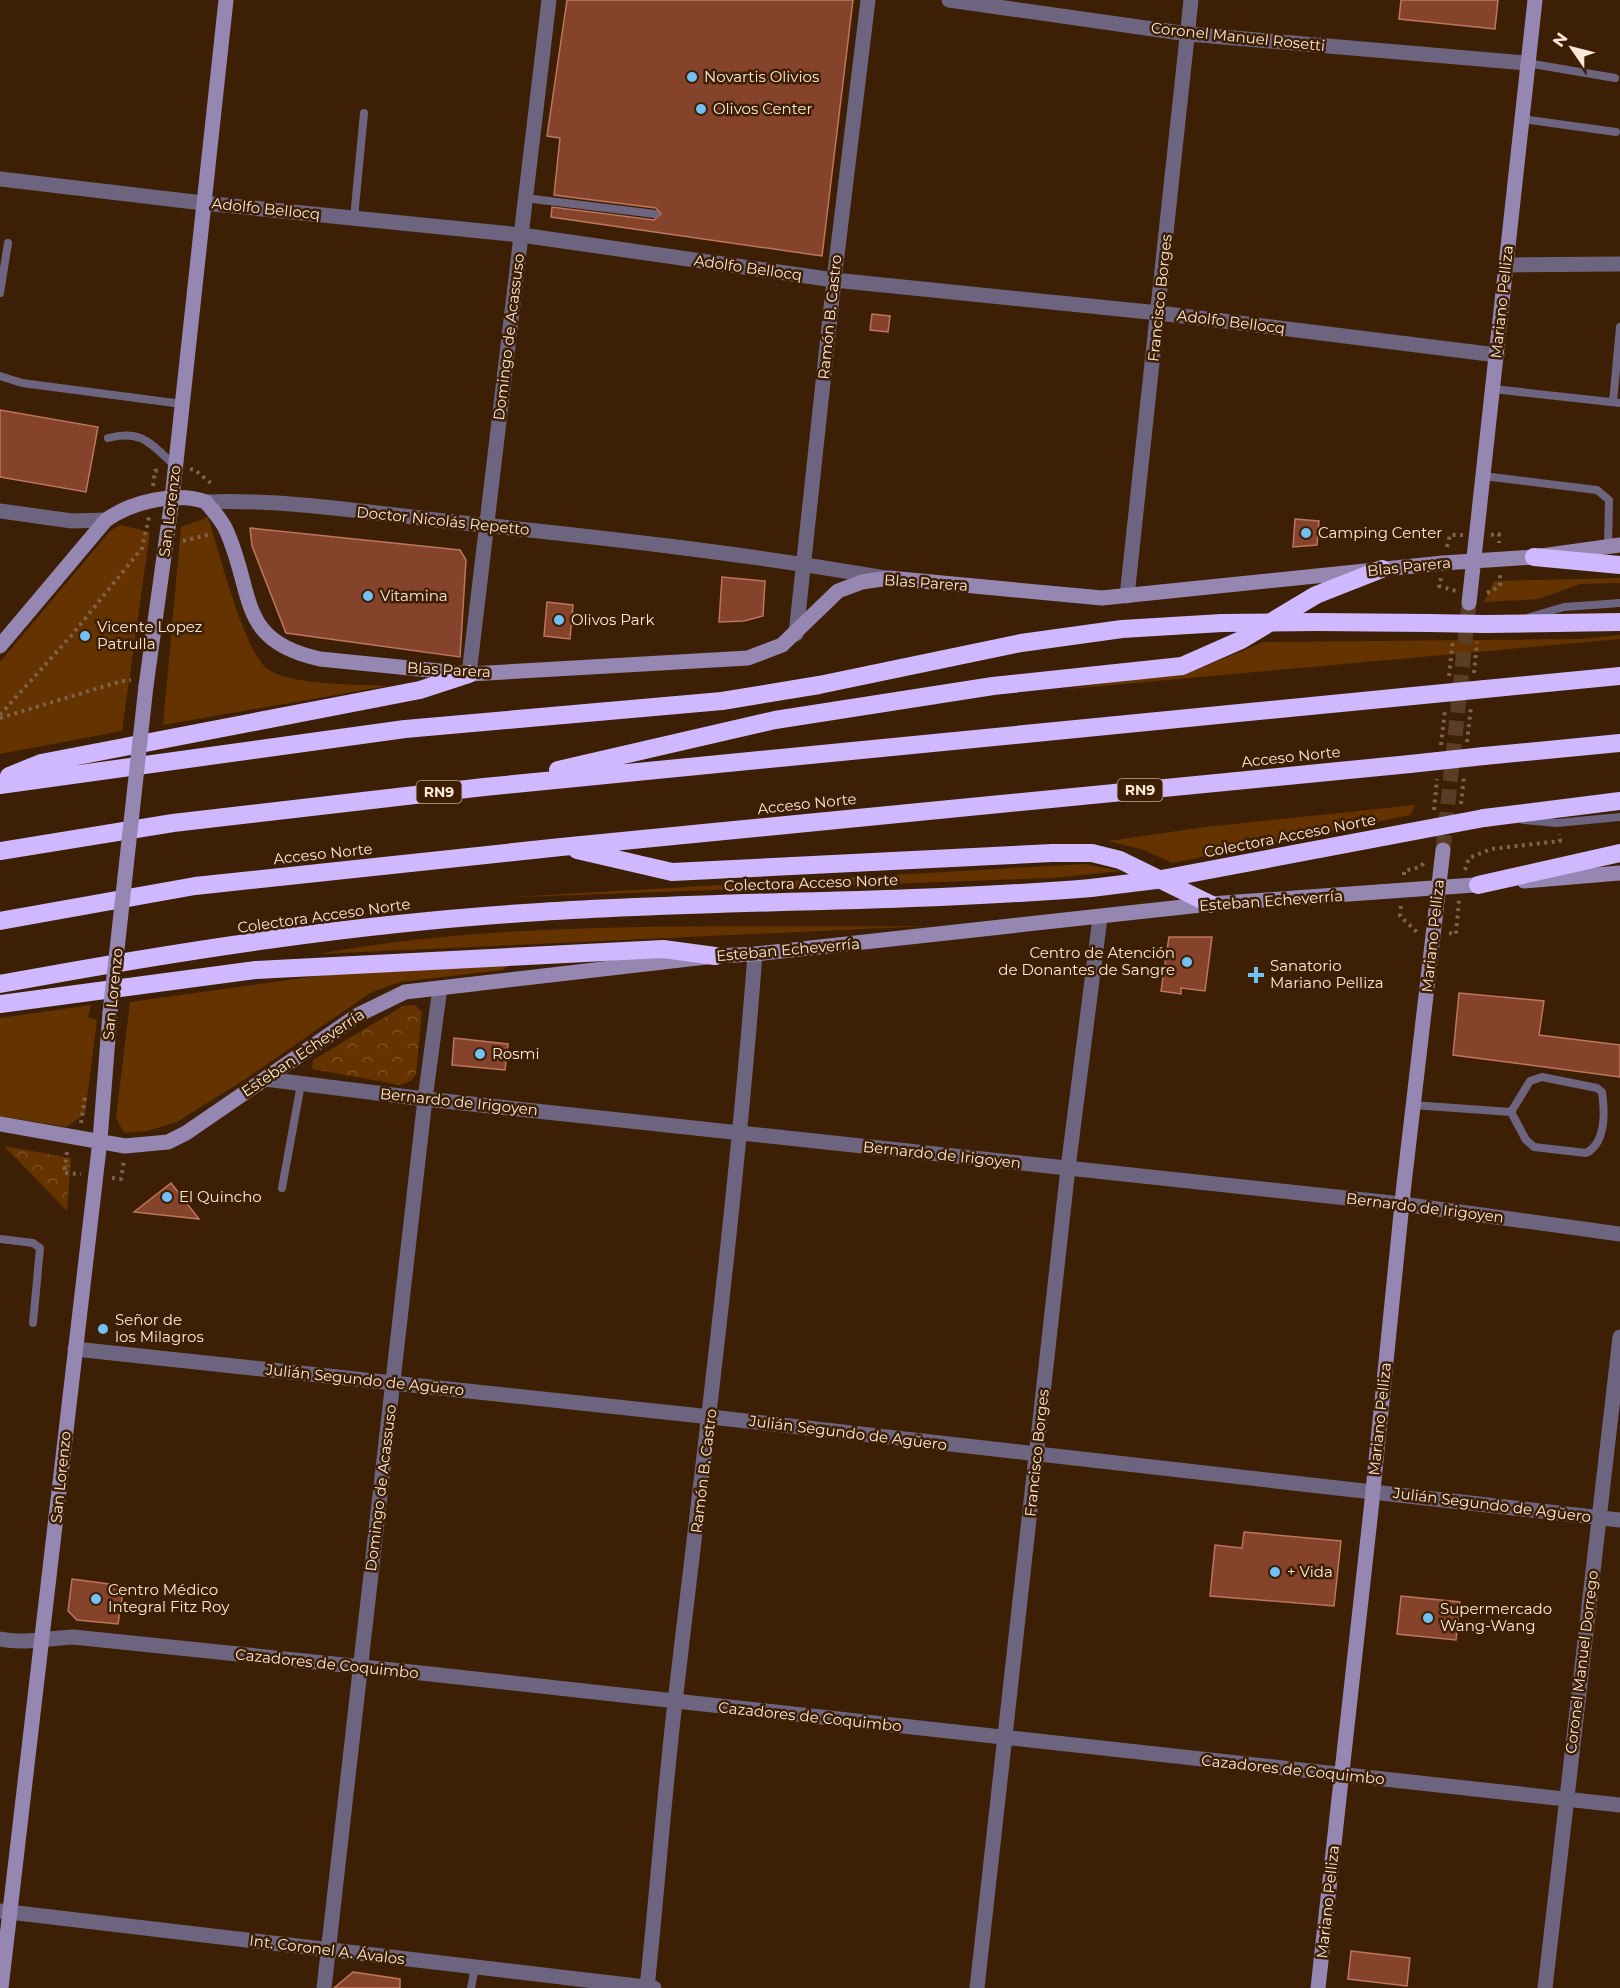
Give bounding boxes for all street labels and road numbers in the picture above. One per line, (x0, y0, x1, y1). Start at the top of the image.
street label: Coronel Manuel Rosetti (1150, 18, 1326, 55)
street label: Adolfo Bellocq (211, 193, 321, 224)
street label: Francisco Borges (1143, 233, 1176, 363)
street label: Mariano Pelliza (1486, 244, 1517, 359)
street label: Adolfo Bellocq (693, 251, 803, 284)
street label: Domingo de Acassuso (489, 252, 528, 422)
street label: Ramón B. Castro (813, 254, 846, 380)
street label: Adolfo Bellocq (1176, 305, 1286, 338)
street label: San Lorenzo (154, 464, 185, 558)
street label: Doctor Nicolás Repetto (356, 502, 530, 539)
street label: Blas Parera (1366, 553, 1452, 580)
street label: Blas Parera (883, 570, 969, 595)
street label: Blas Parera (407, 658, 491, 681)
street label: Acceso Norte (1240, 742, 1342, 771)
road number: RN9 (1118, 779, 1162, 801)
road number: RN9 (416, 781, 462, 803)
street label: Acceso Norte (756, 789, 858, 818)
street label: Colectora Acceso Norte (1202, 810, 1377, 861)
street label: Acceso Norte (272, 839, 374, 868)
street label: Colectora Acceso Norte (723, 870, 898, 895)
street label: Mariano Pelliza (1417, 878, 1448, 993)
street label: Esteban Echeverría (1198, 886, 1343, 915)
street label: Colectora Acceso Norte (236, 894, 412, 937)
street label: Esteban Echeverría (715, 934, 861, 965)
street label: San Lorenzo (98, 947, 127, 1041)
street label: Esteban Echeverría (238, 1004, 368, 1101)
street label: Bernardo de Irigoyen (379, 1084, 539, 1119)
street label: Bernardo de Irigoyen (862, 1137, 1022, 1172)
street label: Bernardo de Irigoyen (1345, 1188, 1505, 1227)
street label: Julián Segundo de Agüero (264, 1360, 465, 1399)
street label: Mariano Pelliza (1364, 1361, 1395, 1476)
street label: Francisco Borges (1020, 1388, 1053, 1518)
street label: Domingo de Acassuso (361, 1403, 400, 1573)
street label: Ramón B. Castro (686, 1408, 721, 1534)
street label: Julián Segundo de Agüero (747, 1411, 948, 1454)
street label: San Lorenzo (46, 1430, 75, 1524)
street label: Julián Segundo de Agüero (1391, 1483, 1592, 1526)
street label: Coronel Manuel Dorrego (1561, 1569, 1602, 1755)
street label: Cazadores de Coquimbo (234, 1644, 420, 1683)
street label: Cazadores de Coquimbo (717, 1697, 903, 1736)
street label: Cazadores de Coquimbo (1200, 1750, 1386, 1789)
street label: Mariano Pelliza (1312, 1844, 1343, 1959)
street label: Int. Coronel A. Ávalos (248, 1931, 406, 1968)

